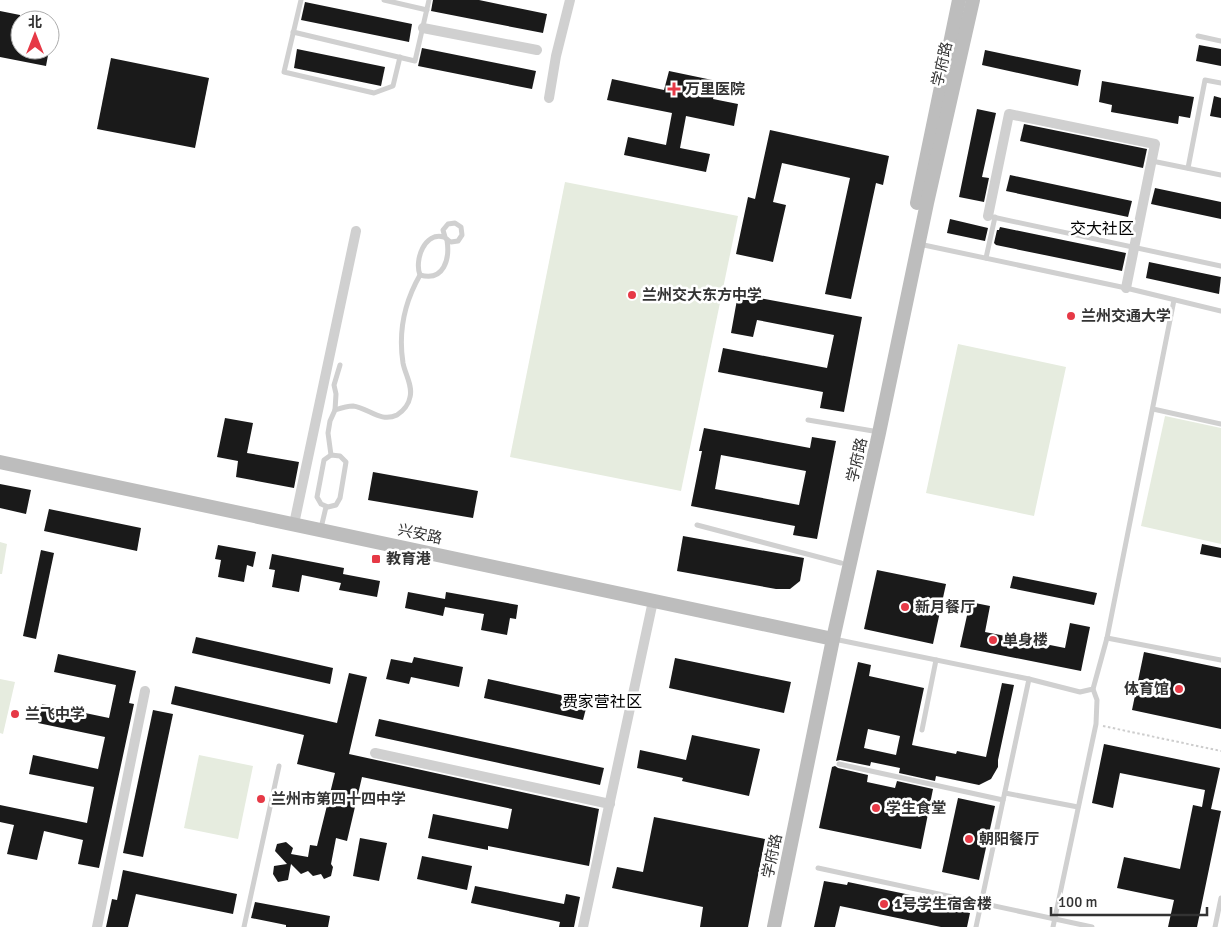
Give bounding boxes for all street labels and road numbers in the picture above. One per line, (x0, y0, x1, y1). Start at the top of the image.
street label: 学府路 (928, 40, 956, 88)
street label: 学府路 (843, 436, 871, 484)
street label: 兴安路 (396, 521, 444, 547)
street label: 学府路 (759, 832, 785, 880)

